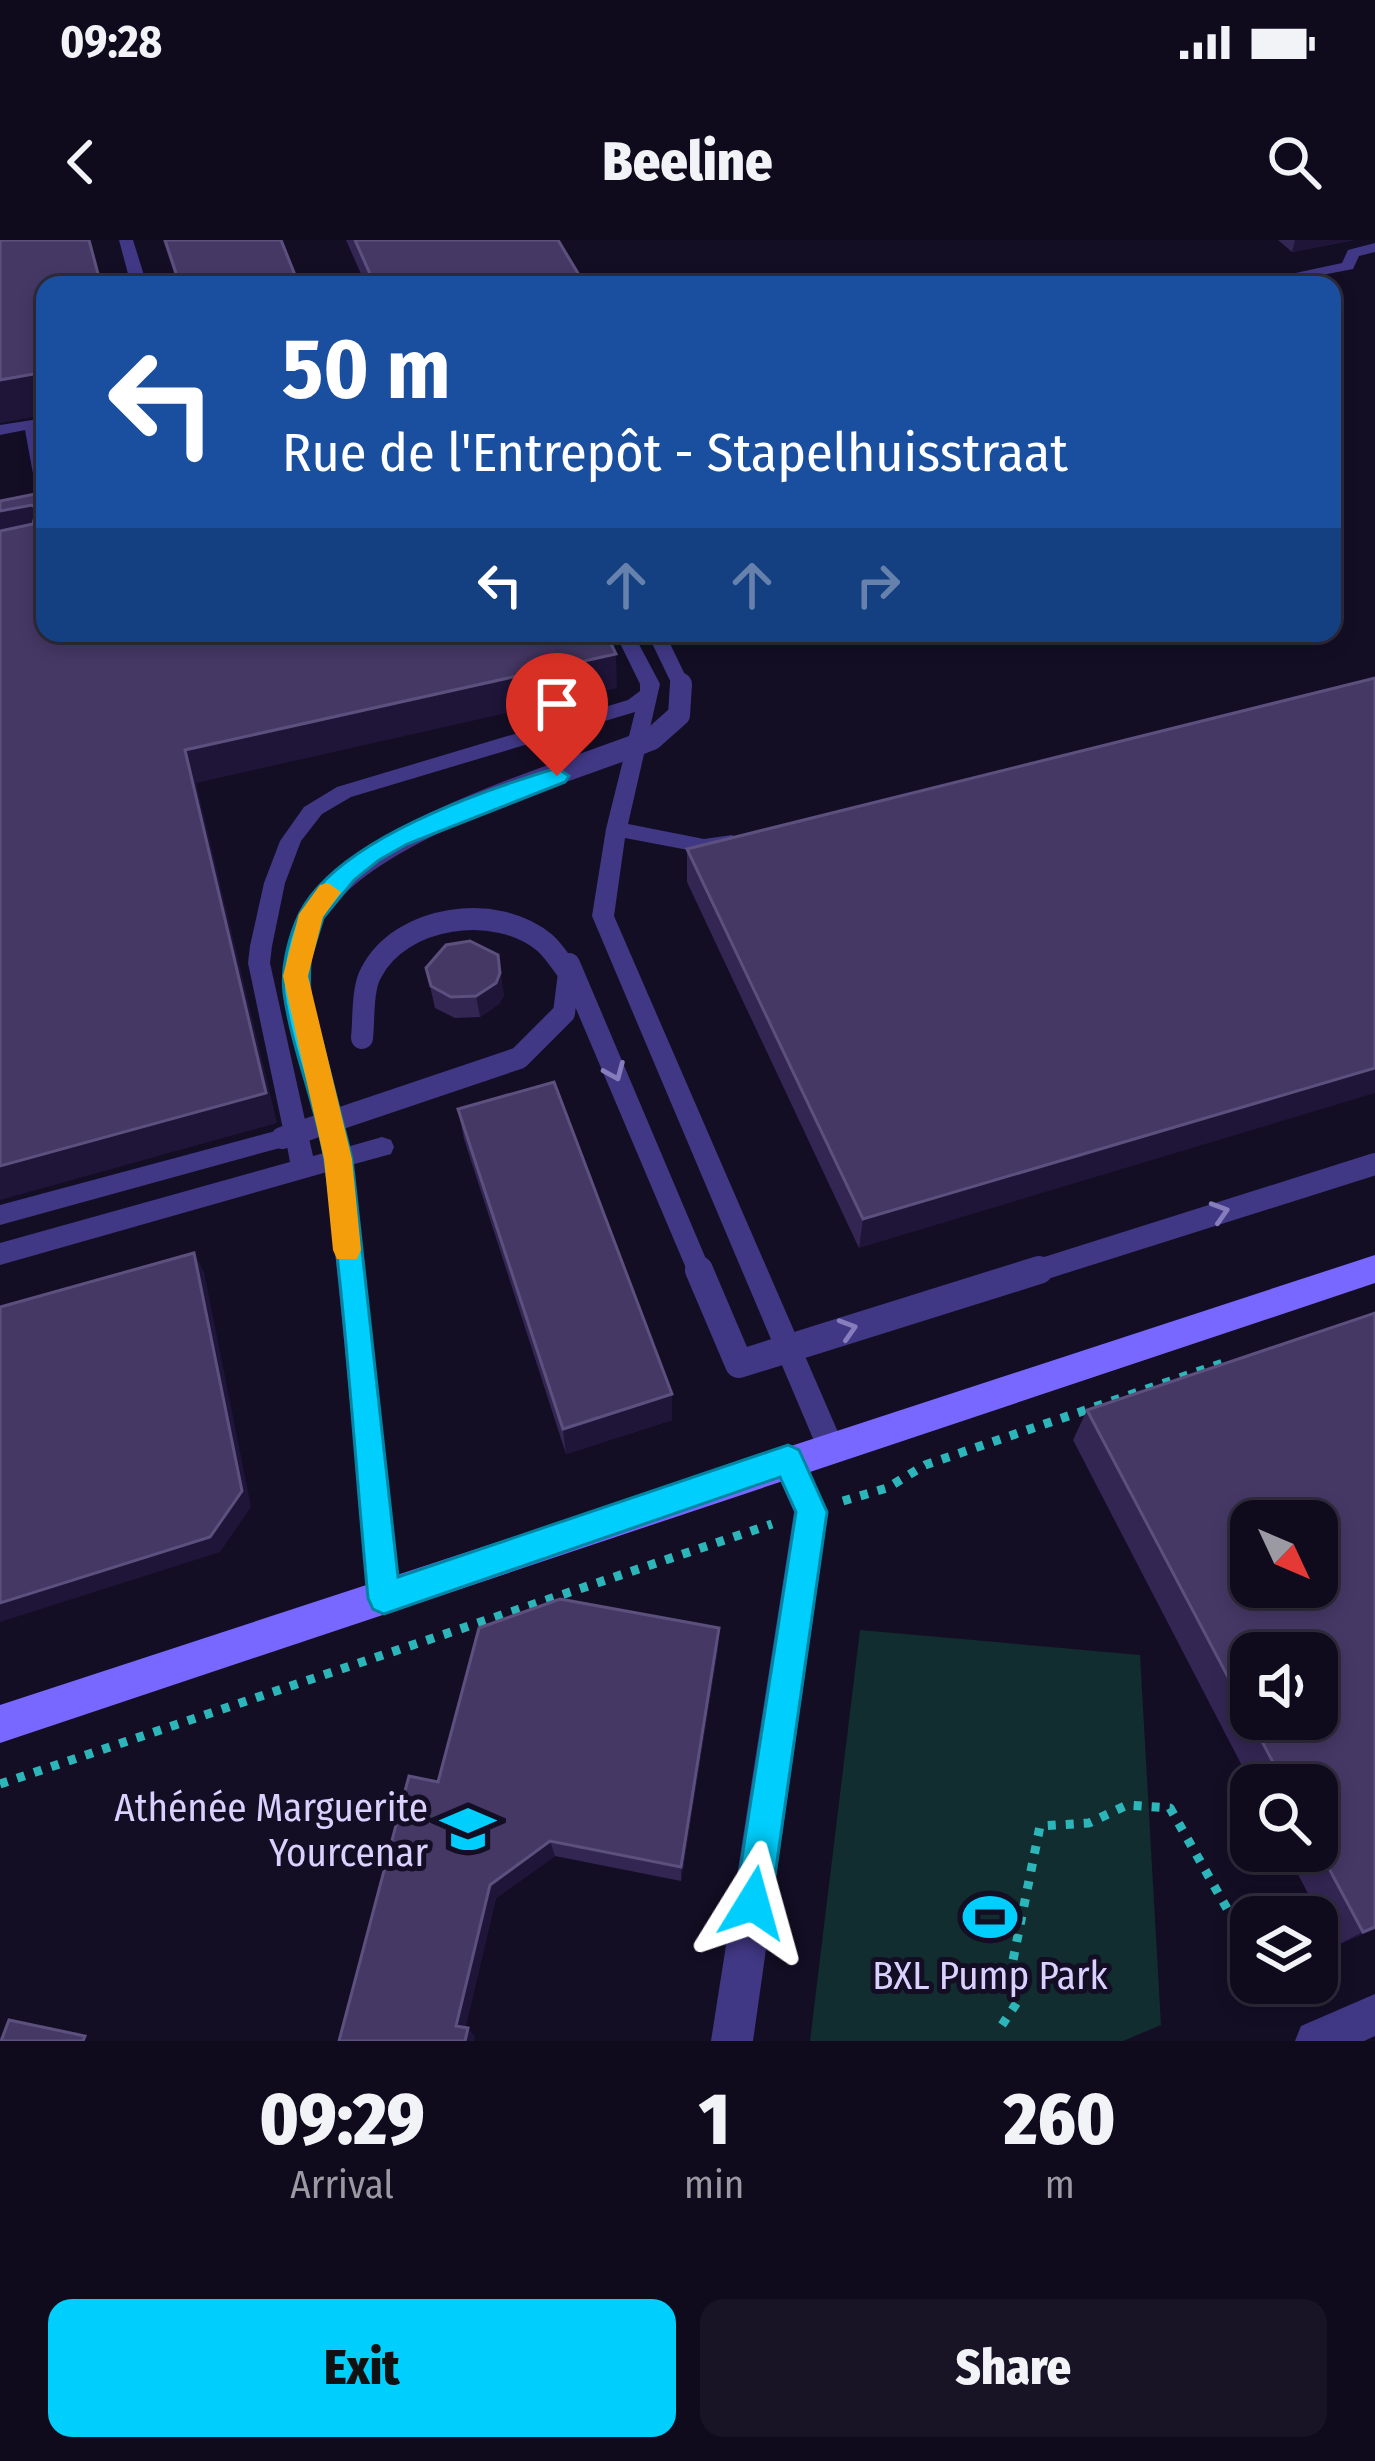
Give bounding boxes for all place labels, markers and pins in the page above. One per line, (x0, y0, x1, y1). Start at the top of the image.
pin (506, 653, 608, 776)
place label: Athénée Marguerite Yourcenar (114, 1785, 428, 1876)
school or university icon: Athénée Marguerite Yourcenar (439, 1800, 497, 1858)
sports icon: BXL Pump Park (961, 1888, 1019, 1946)
place label: BXL Pump Park (872, 1953, 1109, 1999)

